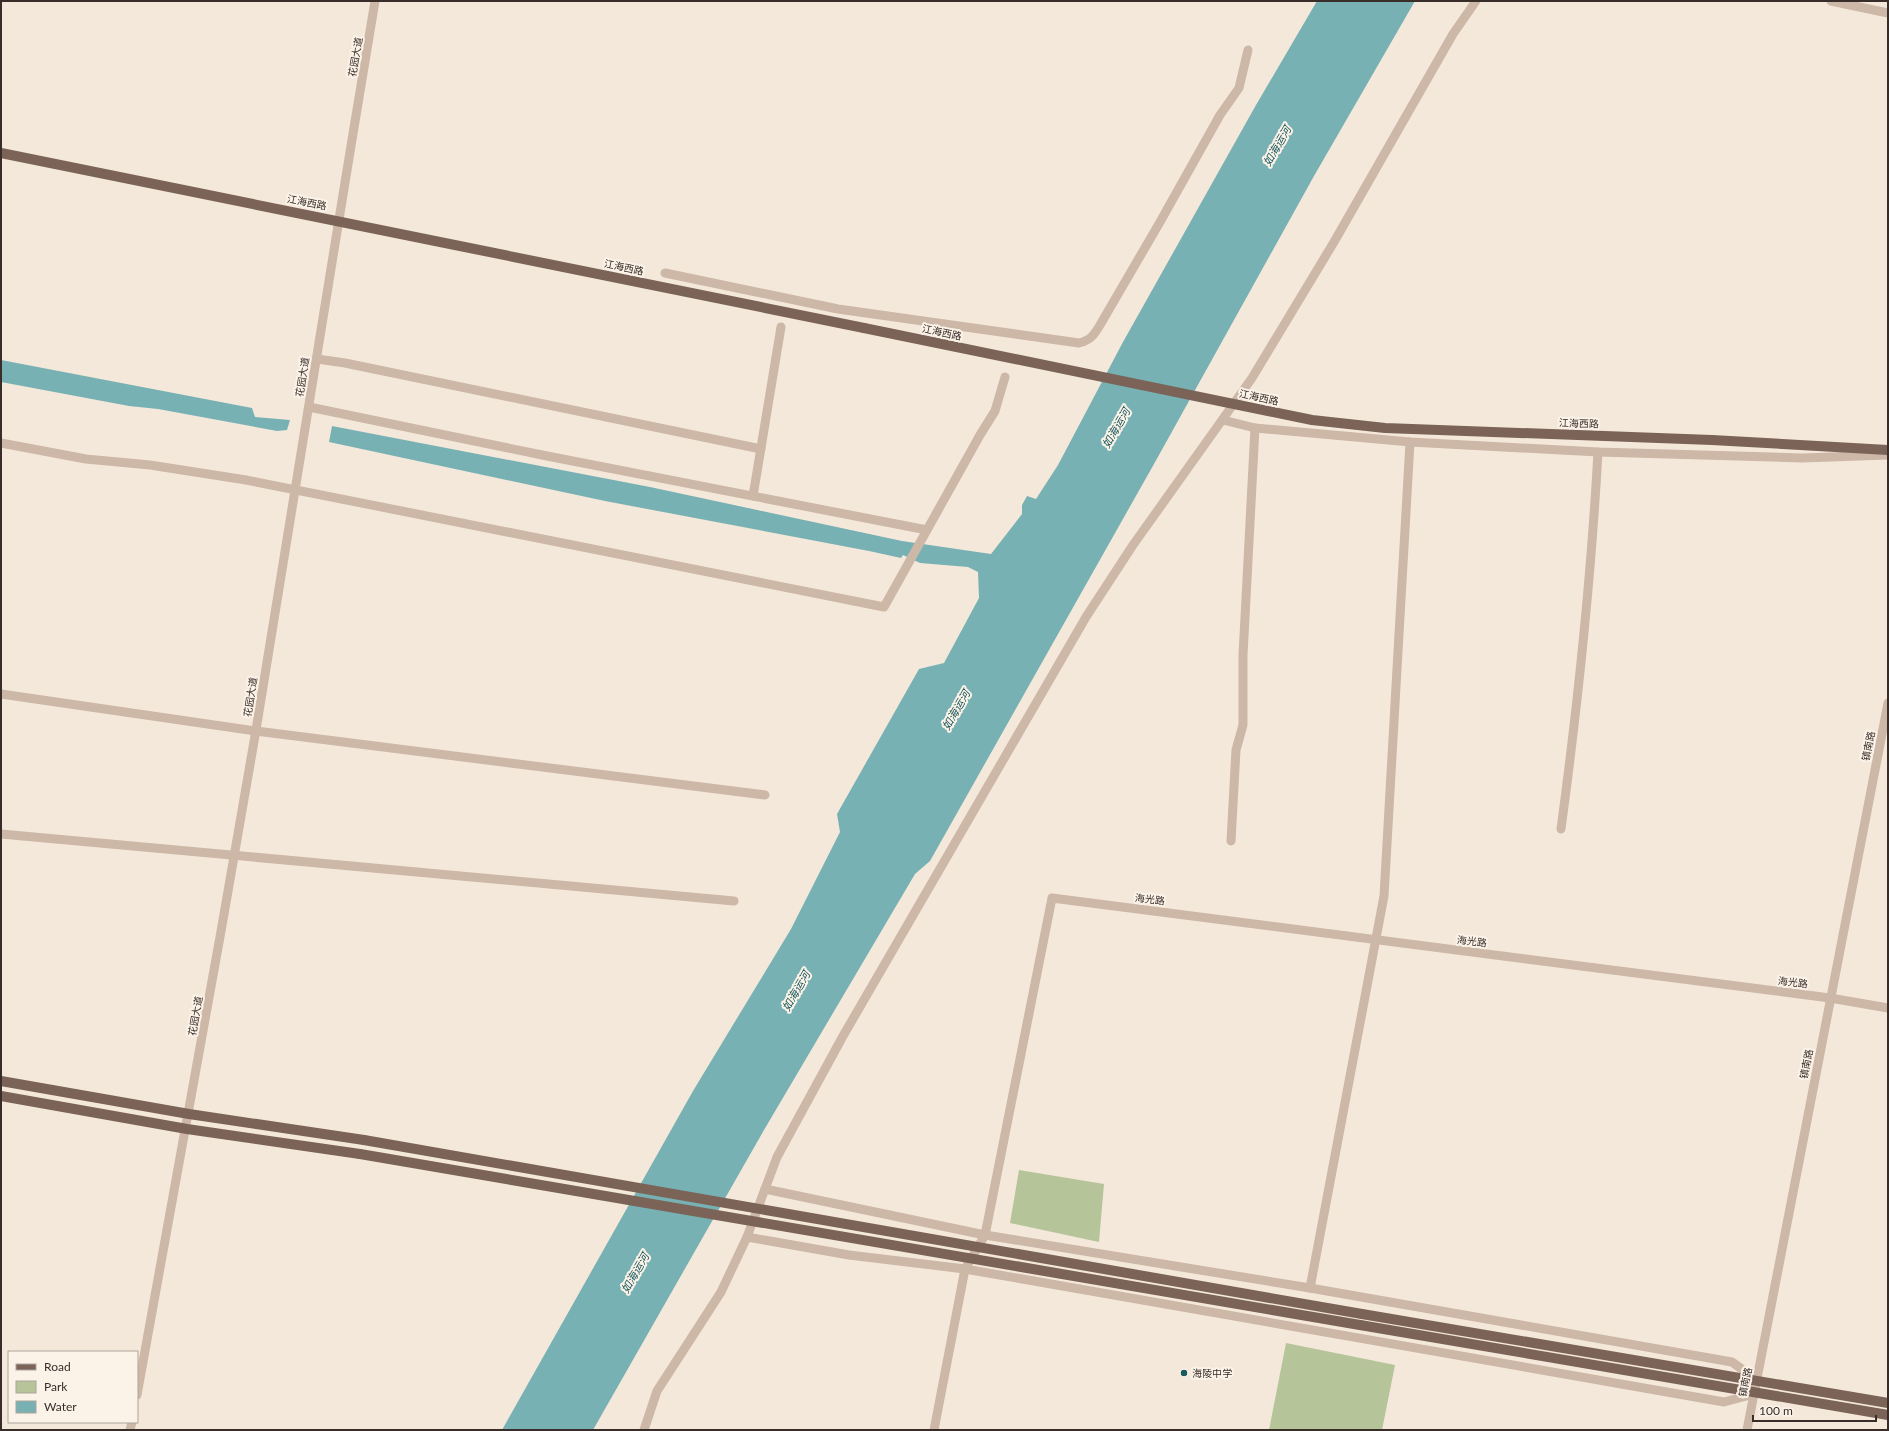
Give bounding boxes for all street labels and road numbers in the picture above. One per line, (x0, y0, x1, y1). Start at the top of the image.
street label: 花园大道 (346, 36, 364, 78)
street label: 江海西路 (286, 192, 328, 212)
street label: 江海西路 (603, 257, 645, 277)
street label: 江海西路 (921, 322, 963, 342)
street label: 花园大道 (293, 356, 311, 398)
street label: 江海西路 (1238, 387, 1280, 407)
street label: 江海西路 (1559, 416, 1599, 430)
street label: 花园大道 (241, 676, 259, 718)
street label: 镇南路 (1859, 730, 1877, 762)
street label: 海光路 (1134, 891, 1166, 907)
street label: 海光路 (1456, 933, 1488, 949)
street label: 海光路 (1777, 974, 1809, 990)
street label: 花园大道 (186, 995, 204, 1037)
street label: 镇南路 (1797, 1048, 1815, 1080)
street label: 镇南路 (1736, 1366, 1754, 1398)

